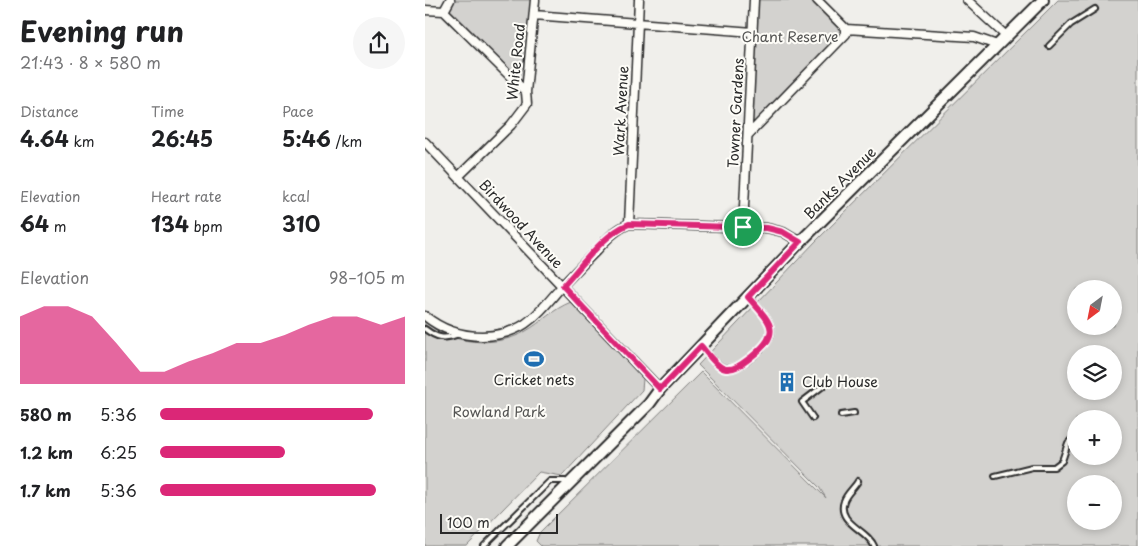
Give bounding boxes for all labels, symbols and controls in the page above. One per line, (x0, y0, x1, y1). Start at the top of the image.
text: Evening run (20, 9, 184, 52)
button: share (353, 17, 405, 69)
street label: White Road (501, 23, 530, 101)
park label: Chant Reserve (741, 26, 839, 47)
text: 21:43 · 8 × 580 m (20, 50, 161, 74)
street label: Towner Gardens (722, 57, 749, 169)
street label: Wark Avenue (608, 65, 633, 157)
text: Distance (20, 101, 79, 122)
text: Time (151, 101, 184, 122)
text: Pace (282, 101, 314, 122)
text: 4.64 (20, 122, 69, 154)
text: 26:45 (151, 122, 213, 154)
text: 5:46 (282, 122, 331, 154)
text: km (69, 131, 95, 152)
text: /km (331, 131, 362, 152)
street label: Banks Avenue (799, 142, 881, 223)
street label: Birdwood Avenue (475, 175, 568, 273)
text: Elevation (20, 186, 80, 207)
text: Heart rate (151, 186, 222, 207)
text: kcal (282, 186, 310, 207)
pin (722, 206, 764, 248)
text: 64 (20, 207, 49, 239)
text: 134 (151, 207, 189, 239)
text: 310 (282, 207, 320, 239)
icon: arrive (729, 213, 757, 241)
text: m (49, 216, 66, 237)
text: bpm (189, 216, 223, 237)
text: Elevation (20, 265, 89, 289)
text: 98–105 m (329, 265, 405, 289)
north arrow (1067, 280, 1123, 335)
map controls (1067, 280, 1122, 530)
button: layers (1067, 345, 1122, 400)
sports icon: Cricket nets (523, 348, 545, 370)
place label: Cricket nets (494, 369, 575, 390)
building icon: Club House (776, 371, 798, 393)
place label: Club House (802, 371, 878, 392)
park label: Rowland Park (453, 401, 546, 422)
text: 580 m (20, 402, 72, 426)
text: 5:36 (100, 402, 137, 426)
button: + (1067, 410, 1122, 465)
text: 1.2 km (20, 440, 73, 464)
text: 6:25 (100, 440, 137, 464)
button: − (1067, 475, 1122, 530)
text: 1.7 km (20, 478, 71, 502)
text: 5:36 (100, 478, 137, 502)
scale bar (440, 511, 557, 534)
text: 100 m (447, 512, 490, 533)

